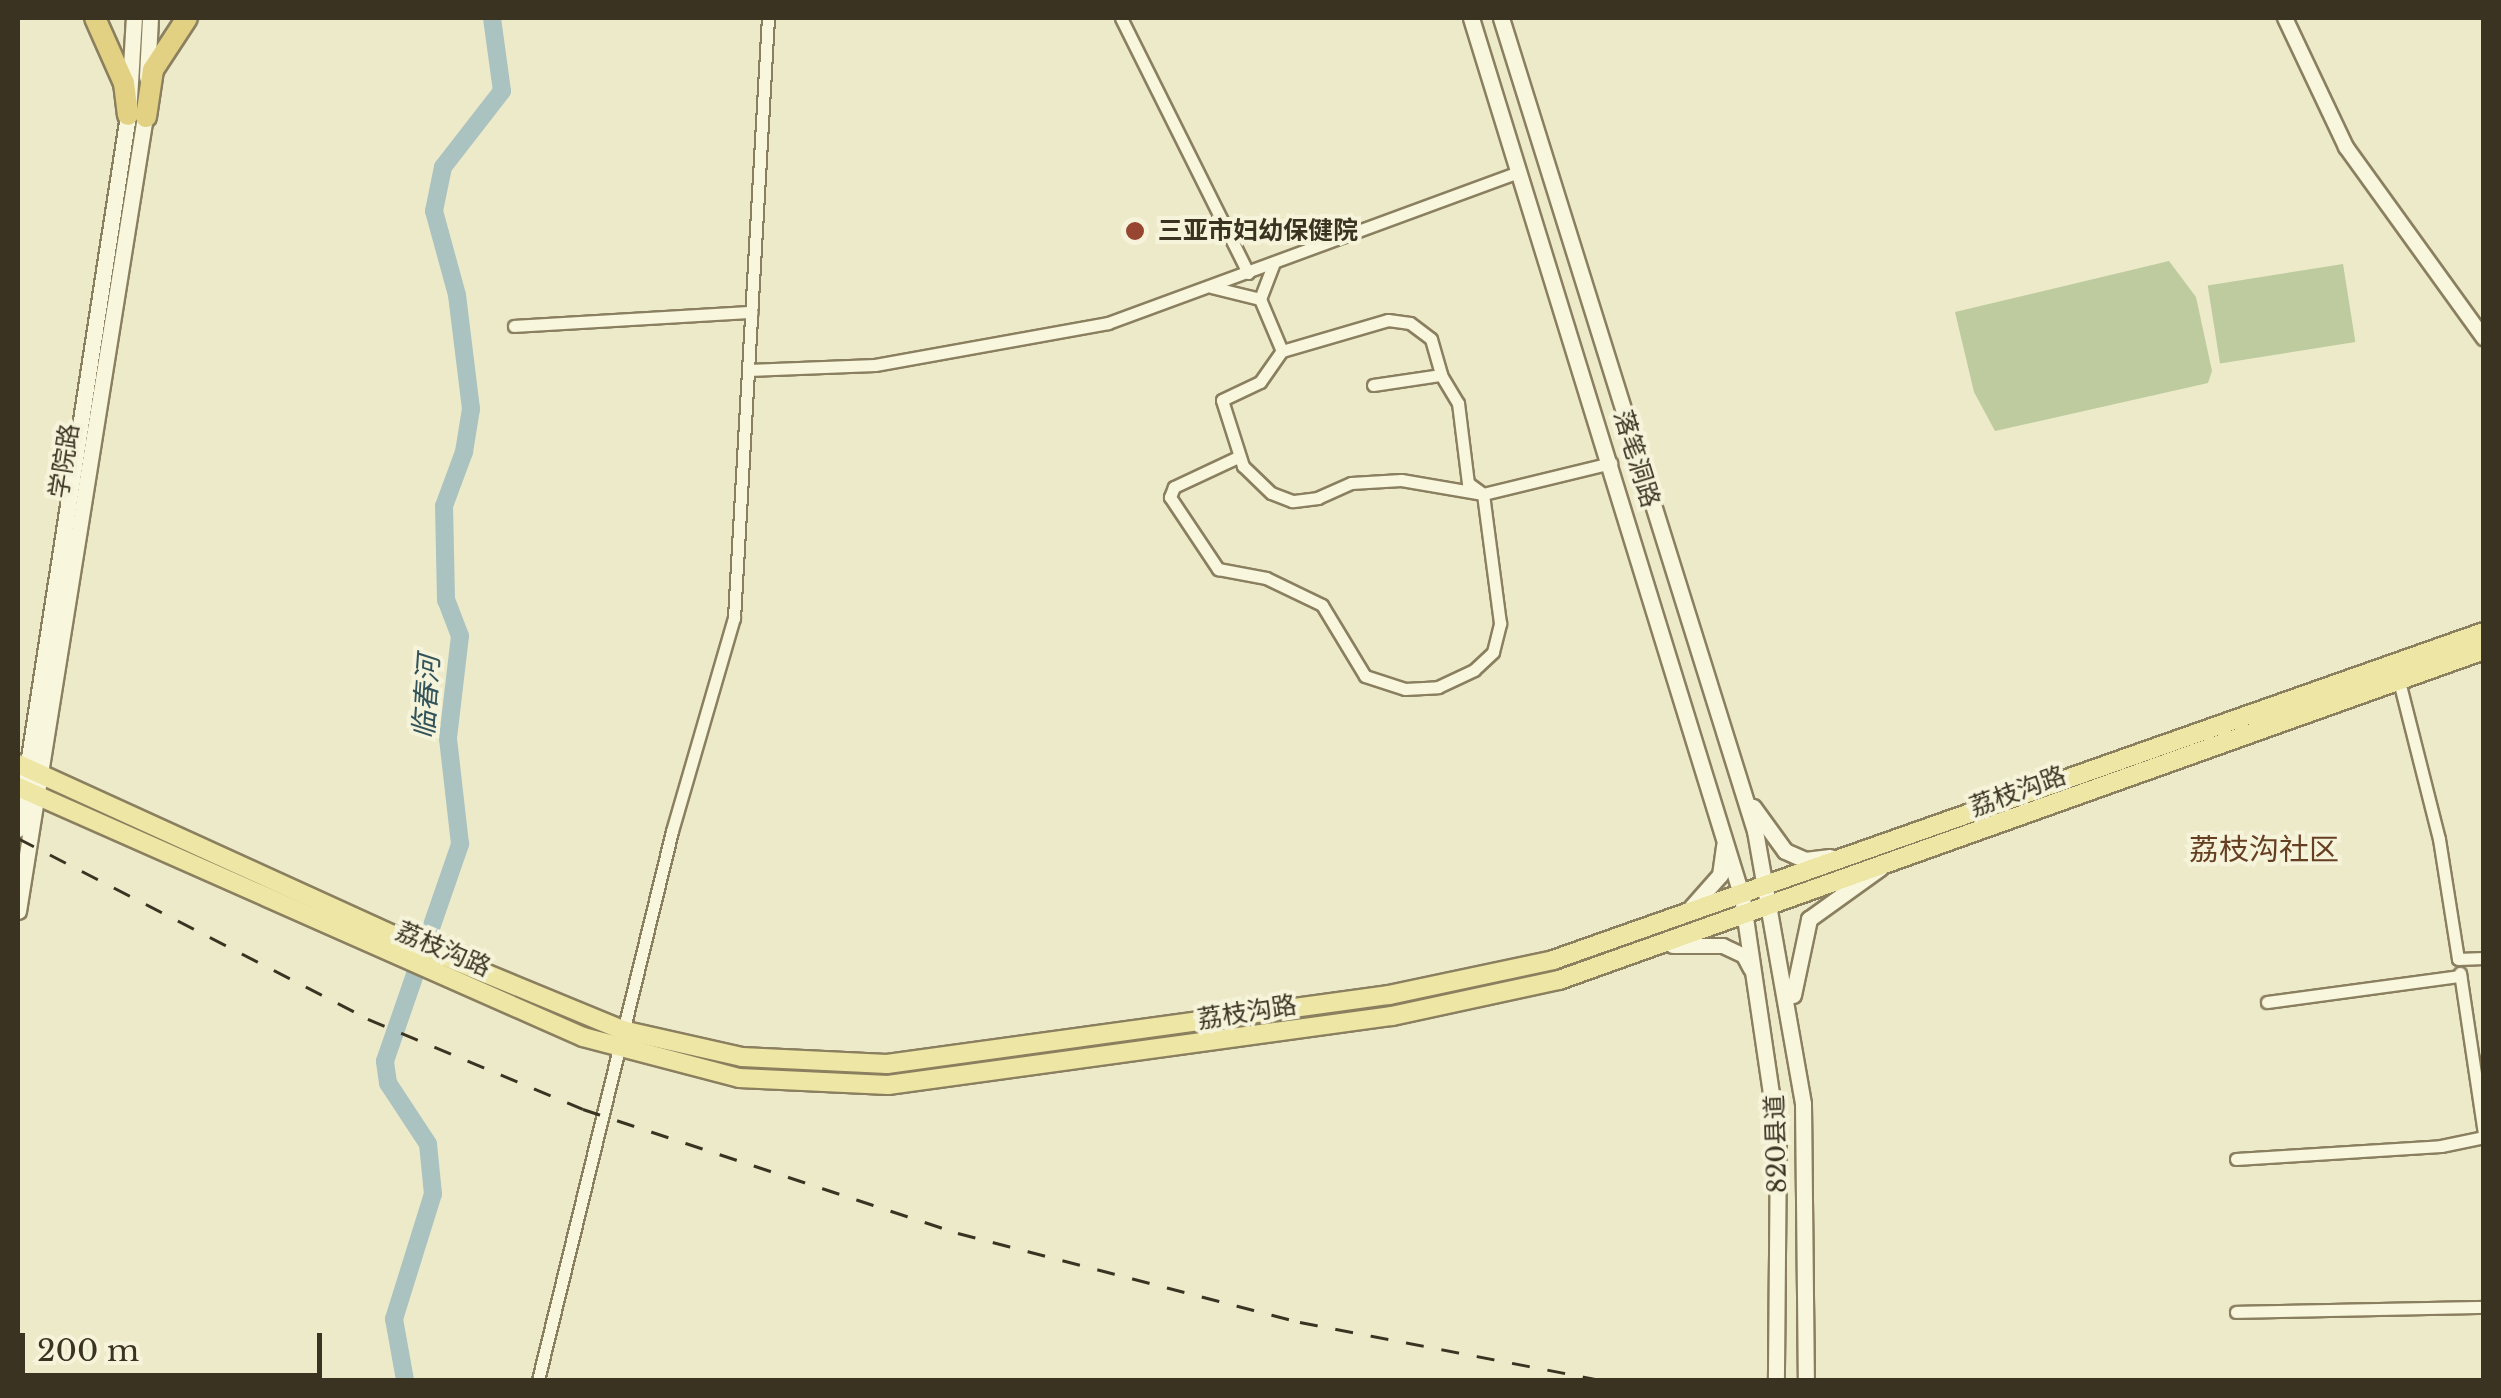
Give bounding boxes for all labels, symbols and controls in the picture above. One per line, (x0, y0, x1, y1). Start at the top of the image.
place label: 三亚市妇幼保健院 (1158, 216, 1358, 246)
marker: 三亚市妇幼保健院 (1122, 218, 1148, 244)
street label: 落笔洞路 (1607, 407, 1665, 511)
street label: 学院路 (44, 422, 86, 500)
water label: 临春河 (407, 654, 447, 740)
street label: 荔枝沟路 (1966, 761, 2070, 823)
district label: 荔枝沟社区 (2189, 832, 2339, 868)
street label: 荔枝沟路 (391, 917, 495, 983)
street label: 荔枝沟路 (1195, 990, 1299, 1036)
street label: 820县道 (1760, 1094, 1794, 1194)
scale bar (25, 1313, 328, 1375)
text: 200 m (37, 1332, 139, 1369)

